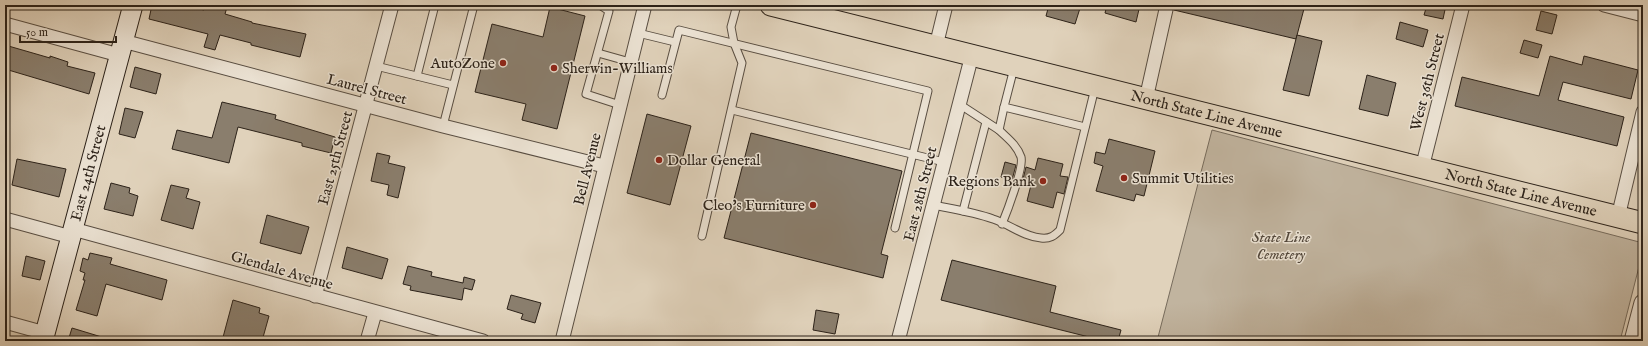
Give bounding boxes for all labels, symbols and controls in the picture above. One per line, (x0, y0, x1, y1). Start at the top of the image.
scale bar (20, 18, 116, 44)
text: 50 m (26, 25, 48, 40)
street label: West 36th Street (1406, 31, 1449, 133)
place label: AutoZone (430, 54, 495, 73)
marker: AutoZone (498, 58, 508, 68)
place label: Sherwin-Williams (562, 59, 673, 78)
marker: Sherwin-Williams (549, 63, 559, 73)
street label: Laurel Street (325, 70, 409, 109)
street label: North State Line Avenue (1129, 86, 1285, 143)
street label: East 25th Street (314, 109, 357, 207)
street label: East 24th Street (67, 123, 110, 223)
street label: Bell Avenue (569, 131, 606, 207)
street label: East 28th Street (900, 145, 941, 244)
place label: Dollar General (667, 151, 761, 170)
marker: Dollar General (654, 155, 664, 165)
street label: North State Line Avenue (1443, 165, 1599, 221)
place label: Summit Utilities (1132, 169, 1234, 188)
place label: Regions Bank (948, 172, 1036, 191)
marker: Summit Utilities (1119, 173, 1129, 183)
marker: Regions Bank (1038, 176, 1048, 186)
place label: Cleo's Furniture (703, 196, 805, 215)
marker: Cleo's Furniture (808, 200, 818, 210)
park label: State Line Cemetery (1252, 228, 1310, 264)
street label: Glendale Avenue (229, 247, 335, 294)

